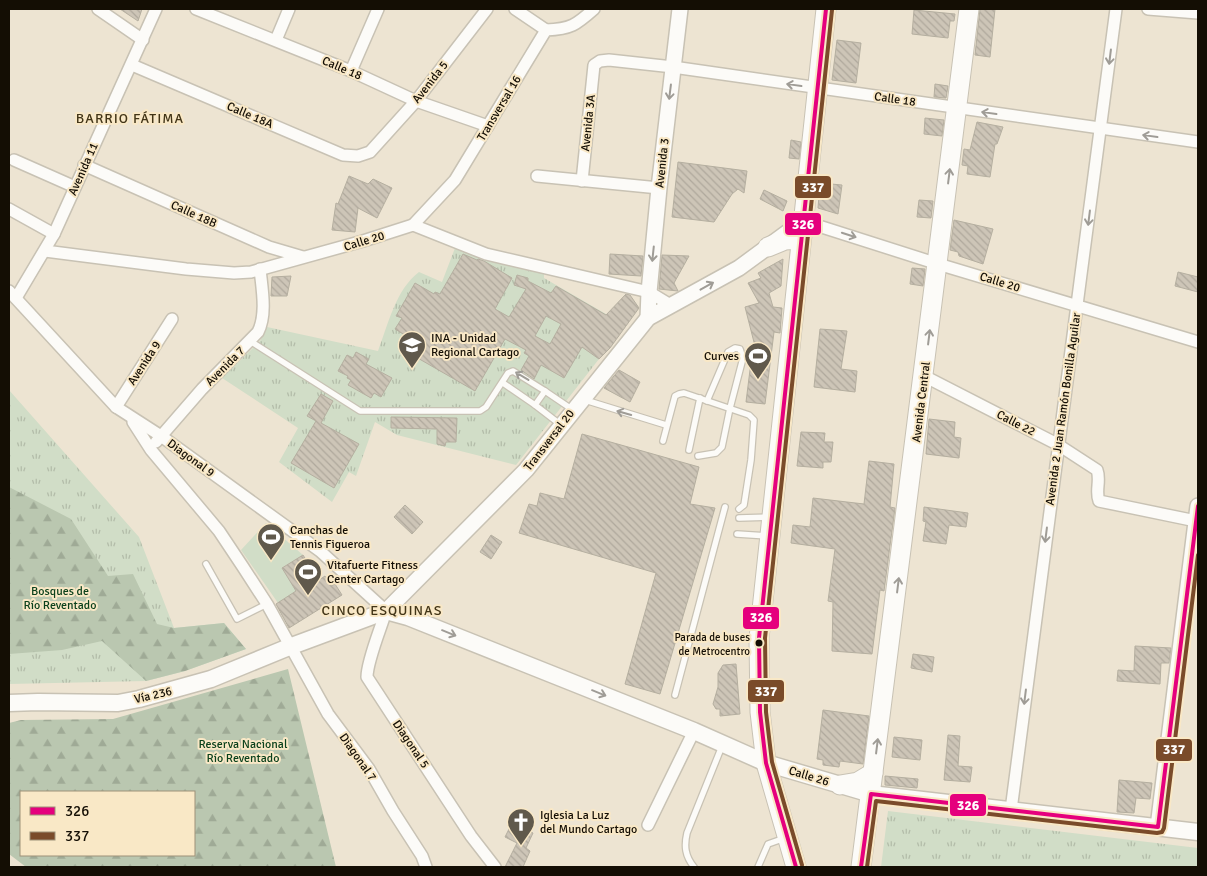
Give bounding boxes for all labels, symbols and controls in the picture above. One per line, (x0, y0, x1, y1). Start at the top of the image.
one-way arrow (1104, 49, 1114, 65)
street label: Calle 18 (320, 53, 364, 84)
street label: Avenida 5 (409, 58, 452, 107)
street label: Transversal 16 (474, 73, 525, 144)
one-way arrow (786, 79, 802, 89)
one-way arrow (665, 84, 675, 100)
street label: Calle 18 (873, 89, 917, 110)
street label: Avenida 3A (578, 93, 599, 152)
street label: Calle 18A (224, 99, 276, 132)
one-way arrow (981, 107, 997, 117)
district label: BARRIO FÁTIMA (76, 110, 184, 127)
one-way arrow (1142, 130, 1158, 140)
street label: Avenida 3 (652, 137, 673, 189)
street label: Avenida 11 (65, 140, 102, 198)
one-way arrow (944, 168, 954, 184)
line badge: 337 (794, 175, 832, 199)
text: 337 (802, 179, 825, 196)
street label: Calle 18B (168, 198, 219, 231)
one-way arrow (1084, 210, 1094, 226)
line badge: 326 (784, 212, 822, 236)
text: 326 (792, 216, 815, 233)
street label: Calle 20 (342, 228, 386, 255)
one-way arrow (841, 231, 857, 241)
one-way arrow (648, 245, 657, 261)
street label: Calle 20 (978, 269, 1022, 296)
one-way arrow (699, 281, 713, 291)
street label: Avenida 2 Juan Ramón Bonilla Aguilar (1043, 311, 1085, 506)
one-way arrow (924, 329, 934, 345)
school or university icon: INA - Unidad Regional Cartago (397, 330, 427, 369)
place label: INA - Unidad Regional Cartago (431, 331, 519, 360)
street label: Avenida 9 (125, 338, 164, 388)
sports icon: Curves (743, 341, 773, 380)
street label: Avenida 7 (202, 343, 248, 389)
place label: Curves (704, 349, 739, 364)
street label: Avenida Central (909, 360, 934, 443)
one-way arrow (514, 371, 529, 381)
street label: Transversal 20 (521, 407, 578, 474)
one-way arrow (616, 407, 632, 417)
street label: Calle 22 (994, 407, 1038, 440)
street label: Diagonal 9 (164, 436, 217, 481)
sports icon: Canchas de Tennis Figueroa (256, 522, 286, 561)
place label: Canchas de Tennis Figueroa (290, 523, 370, 552)
one-way arrow (1041, 527, 1051, 543)
sports icon: Vitafuerte Fitness Center Cartago (293, 557, 323, 596)
place label: Vitafuerte Fitness Center Cartago (327, 558, 418, 587)
one-way arrow (893, 577, 903, 593)
park label: Bosques de Río Reventado (24, 584, 96, 613)
district label: CINCO ESQUINAS (322, 602, 442, 619)
line badge: 326 (742, 606, 780, 630)
text: 326 (750, 609, 773, 626)
one-way arrow (440, 629, 456, 638)
place label: Parada de buses de Metrocentro (674, 631, 750, 658)
marker: Parada de buses de Metrocentro (754, 638, 764, 648)
line badge: 337 (747, 679, 785, 703)
text: 337 (755, 683, 778, 700)
street label: Vía 236 (133, 684, 173, 707)
one-way arrow (1020, 688, 1030, 704)
one-way arrow (592, 690, 607, 699)
street label: Diagonal 5 (389, 717, 432, 771)
street label: Diagonal 7 (336, 730, 379, 784)
park label: Reserva Nacional Río Reventado (199, 737, 288, 766)
one-way arrow (872, 738, 882, 754)
line badge: 337 (1155, 738, 1193, 762)
text: 337 (1163, 741, 1186, 758)
street label: Calle 26 (787, 763, 831, 790)
legend (20, 791, 195, 856)
line badge: 326 (949, 793, 987, 817)
text: 326 (957, 797, 980, 814)
text: 326 (65, 802, 89, 820)
church icon: Iglesia La Luz del Mundo Cartago (506, 807, 536, 846)
place label: Iglesia La Luz del Mundo Cartago (540, 808, 637, 837)
text: 337 (65, 827, 89, 845)

